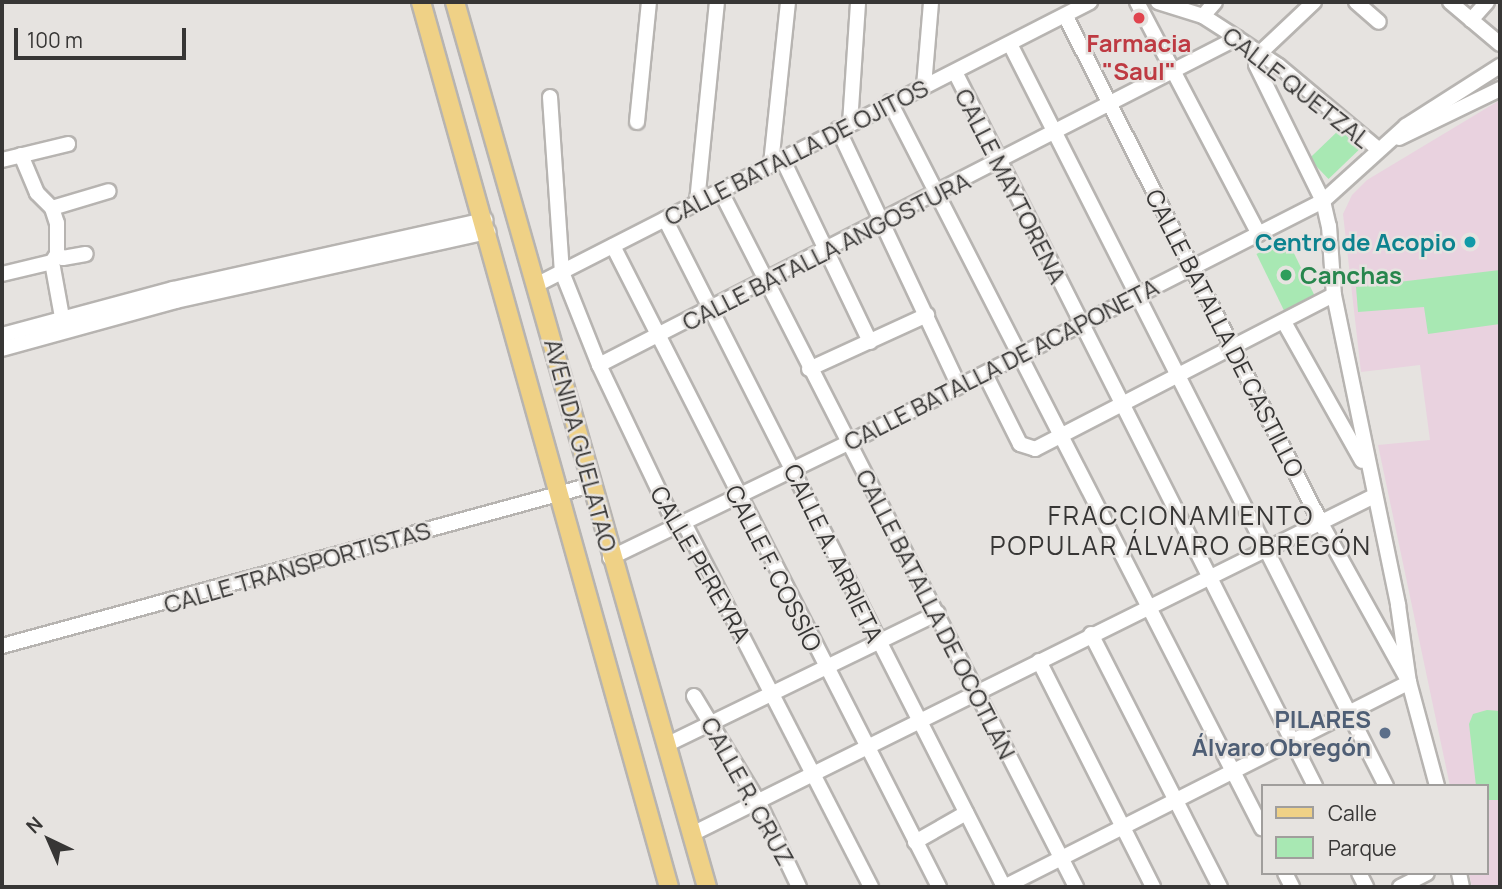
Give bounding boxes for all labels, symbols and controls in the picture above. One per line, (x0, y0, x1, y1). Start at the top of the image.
marker: Farmacia "Saul" (1131, 10, 1147, 26)
scale bar (18, 14, 189, 58)
street label: CALLE QUETZAL (1217, 20, 1377, 154)
text: 100 m (27, 26, 83, 54)
place label: Farmacia "Saul" (1087, 29, 1191, 85)
street label: CALLE BATALLA DE OJITOS (659, 73, 933, 231)
street label: CALLE MAYTORENA (949, 84, 1073, 288)
street label: CALLE BATALLA ANGOSTURA (677, 166, 975, 336)
street label: CALLE BATALLA DE CASTILLO (1140, 184, 1310, 482)
place label: Centro de Acopio (1255, 228, 1456, 256)
marker: Centro de Acopio (1462, 234, 1478, 250)
place label: Canchas (1300, 261, 1402, 289)
marker: Canchas (1278, 267, 1294, 283)
street label: CALLE BATALLA DE ACAPONETA (839, 272, 1163, 456)
street label: AVENIDA GUELATAO (539, 336, 623, 554)
street label: CALLE A. ARRIETA (778, 459, 890, 647)
street label: CALLE BATALLA DE OCOTLÁN (850, 464, 1022, 764)
street label: CALLE F. COSSÍO (720, 480, 828, 656)
street label: CALLE PEREYRA (645, 481, 757, 647)
district label: FRACCIONAMIENTO POPULAR ÁLVARO OBREGÓN (993, 500, 1369, 562)
street label: CALLE TRANSPORTISTAS (160, 515, 434, 619)
place label: PILARES Álvaro Obregón (1192, 705, 1371, 761)
street label: CALLE R. CRUZ (695, 712, 801, 870)
marker: PILARES Álvaro Obregón (1377, 725, 1393, 741)
legend (1260, 784, 1488, 875)
text: Calle (1328, 799, 1377, 827)
north arrow (14, 805, 84, 875)
text: N (20, 811, 48, 839)
text: Parque (1328, 834, 1397, 862)

